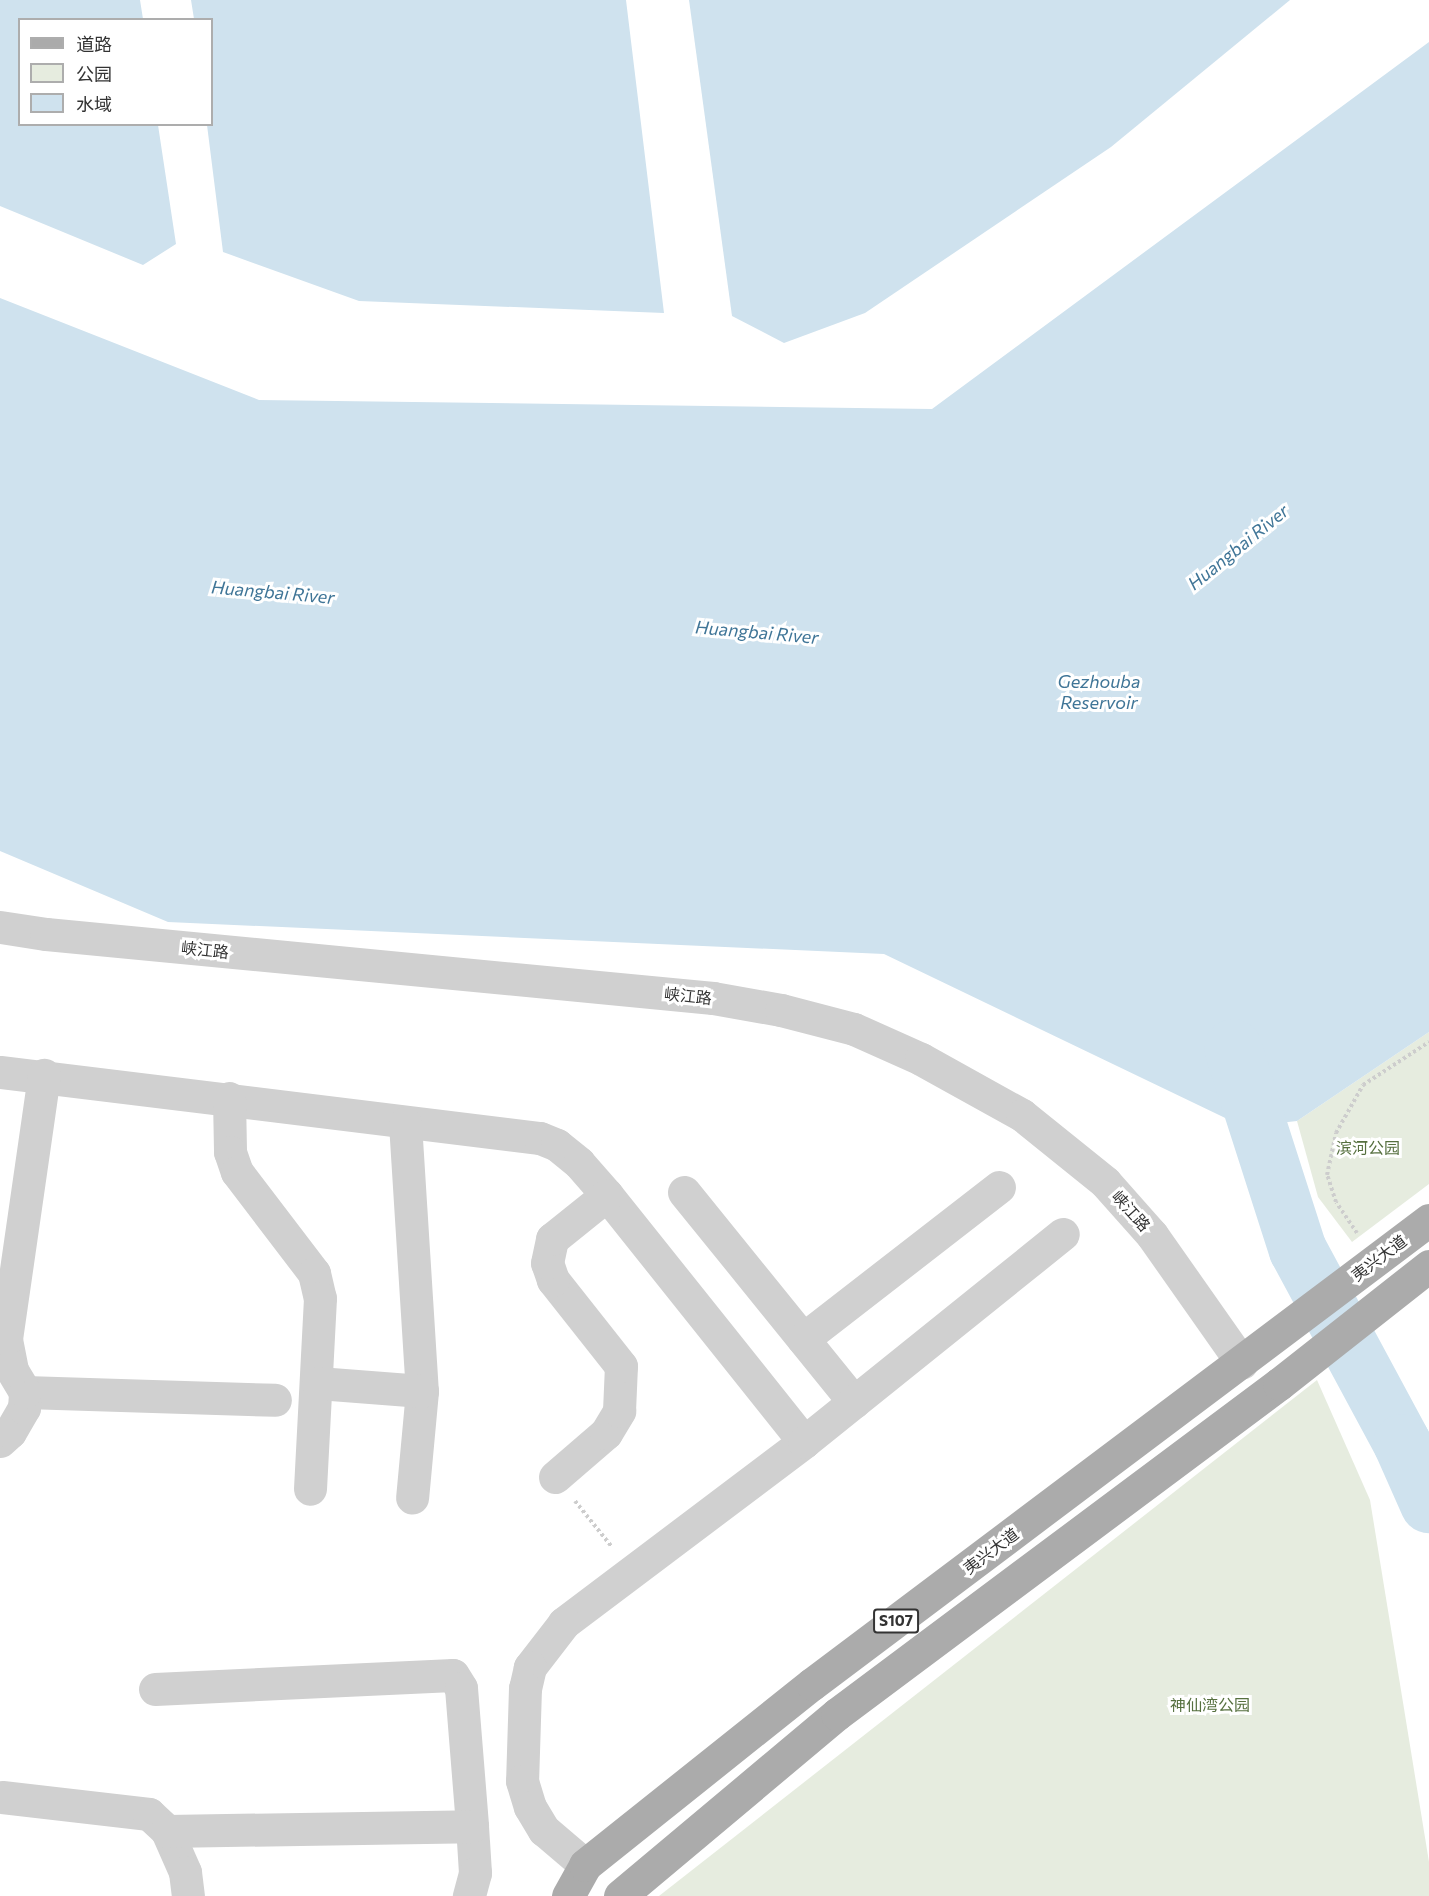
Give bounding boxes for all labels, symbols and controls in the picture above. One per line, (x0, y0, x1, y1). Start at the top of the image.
legend (18, 18, 213, 126)
text: 道路 (76, 33, 112, 55)
text: 公园 (76, 63, 112, 85)
text: 水域 (76, 93, 112, 115)
water label: Huangbai River (1183, 500, 1293, 594)
water label: Huangbai River (210, 576, 336, 608)
water label: Huangbai River (694, 616, 820, 648)
water label: Gezhouba Reservoir (1058, 671, 1140, 714)
street label: 峡江路 (180, 938, 230, 962)
street label: 峡江路 (663, 984, 713, 1008)
park label: 滨河公园 (1336, 1138, 1400, 1158)
street label: 峡江路 (1108, 1187, 1154, 1235)
street label: 夷兴大道 (1348, 1231, 1410, 1285)
street label: 夷兴大道 (960, 1524, 1022, 1578)
road number: S107 (872, 1609, 920, 1633)
park label: 神仙湾公园 (1170, 1695, 1250, 1715)

